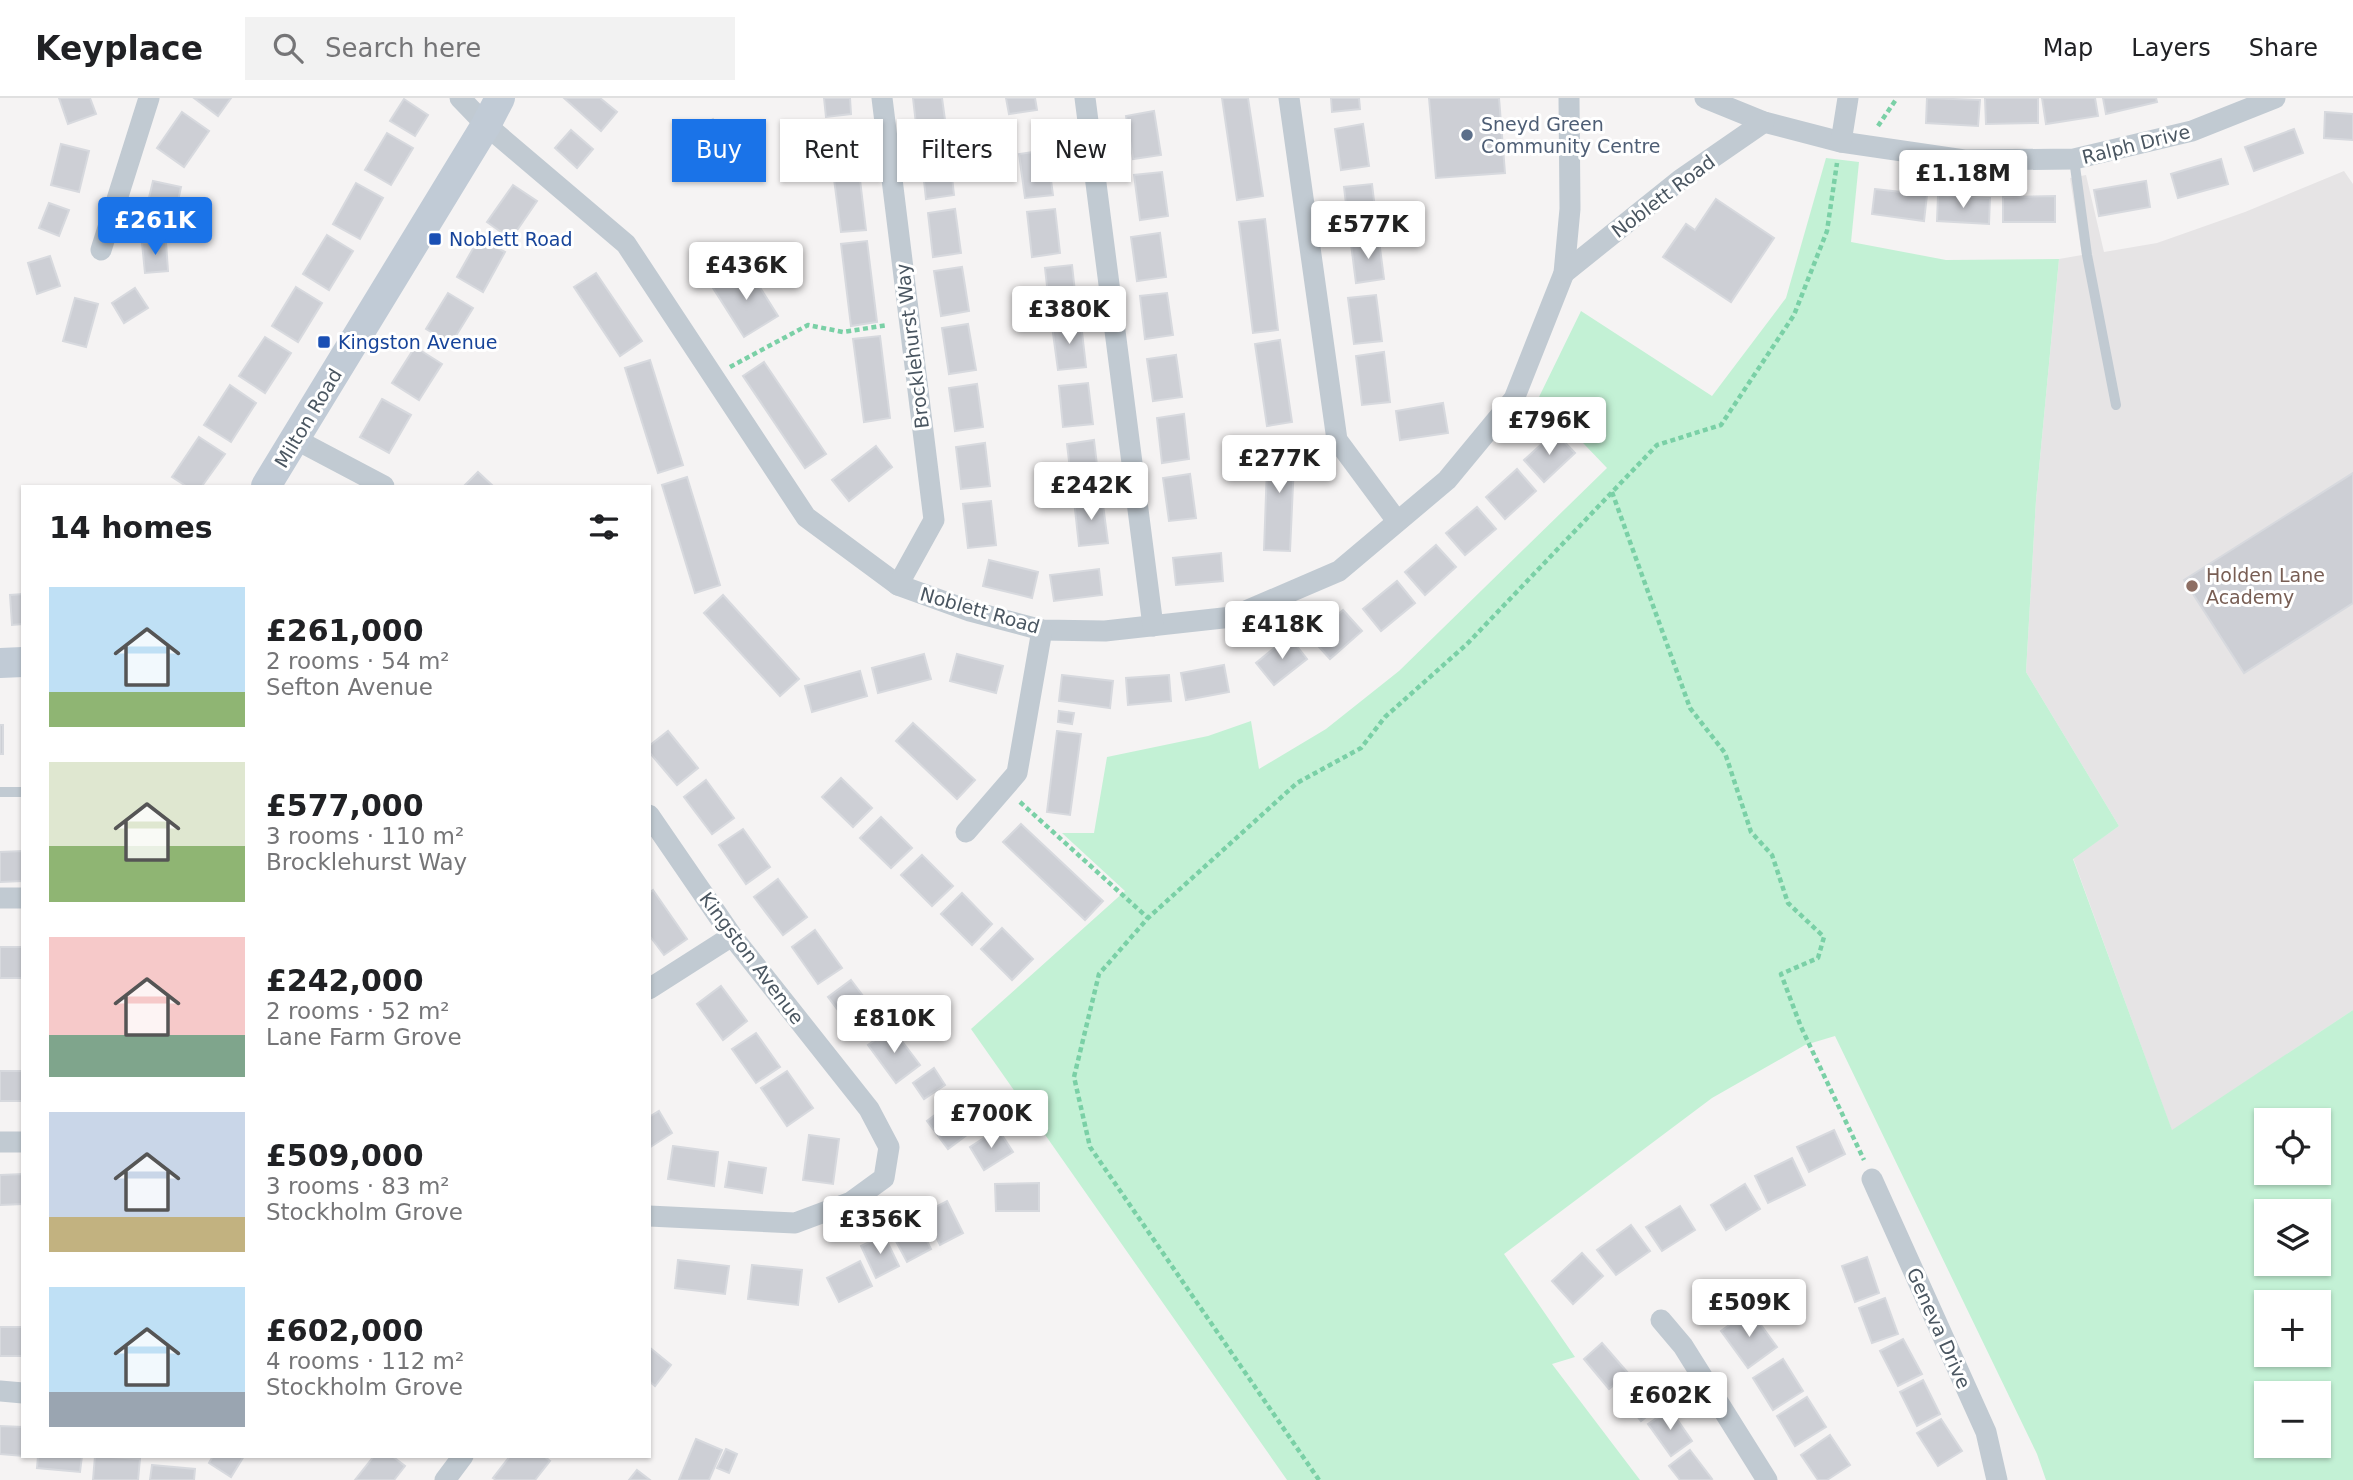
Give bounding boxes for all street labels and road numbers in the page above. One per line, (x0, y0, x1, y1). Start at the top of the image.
street label: Ralph Drive (2080, 120, 2192, 168)
street label: Noblett Road (1607, 150, 1719, 242)
street label: Brocklehurst Way (891, 262, 933, 430)
street label: Milton Road (270, 364, 346, 472)
street label: Noblett Road (918, 582, 1042, 638)
street label: Kingston Avenue (695, 888, 809, 1028)
street label: Geneva Drive (1903, 1264, 1975, 1392)

